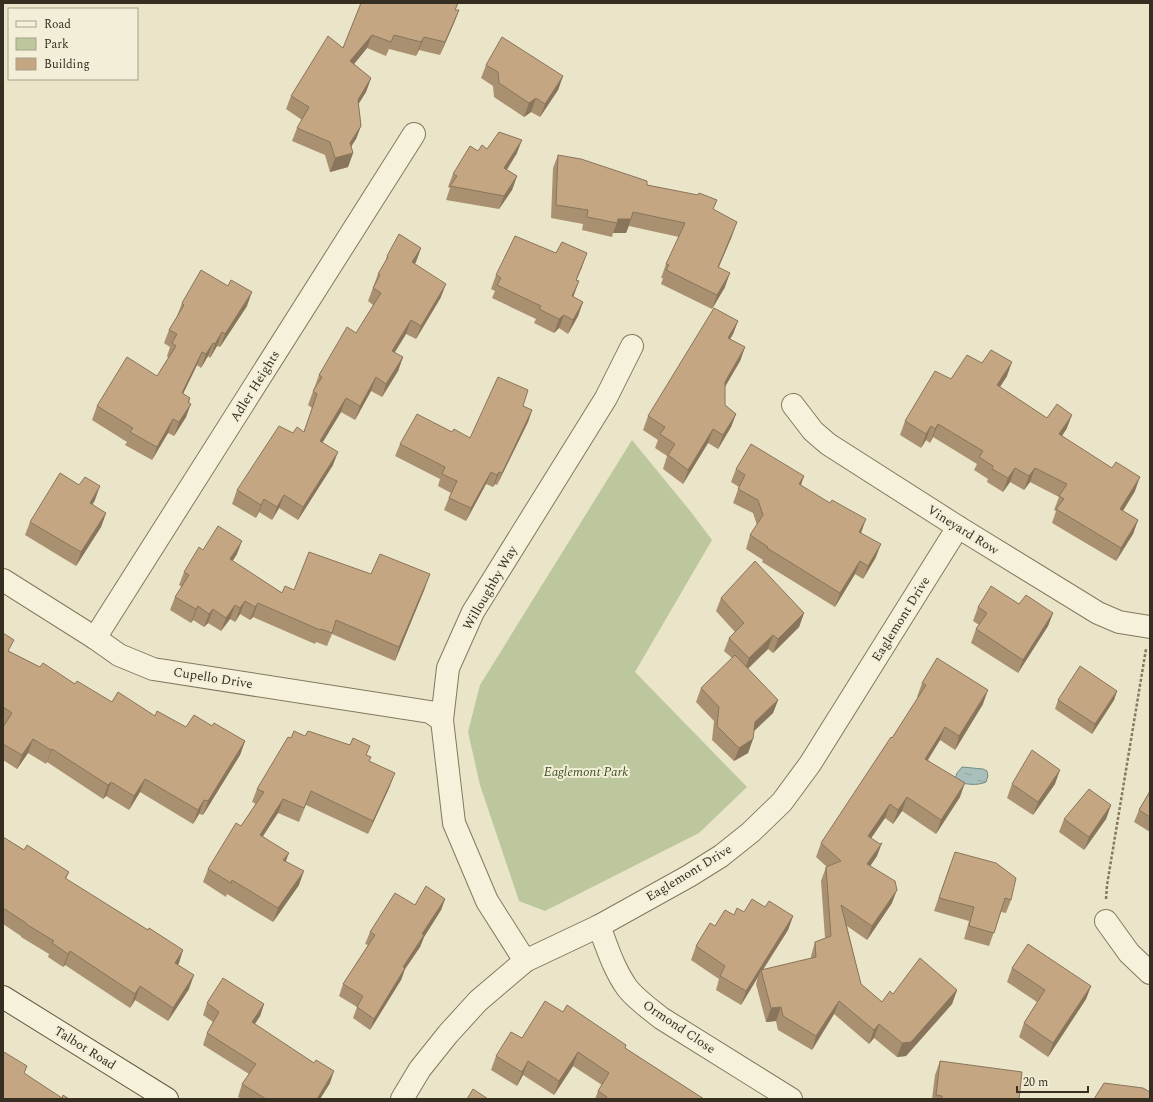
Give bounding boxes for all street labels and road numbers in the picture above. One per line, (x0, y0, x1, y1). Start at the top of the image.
street label: Adler Heights (225, 346, 285, 426)
street label: Vineyard Row (923, 500, 1004, 561)
street label: Willoughby Way (458, 541, 523, 634)
street label: Eaglemont Drive (867, 572, 935, 666)
street label: Cupello Drive (172, 662, 254, 694)
street label: Eaglemont Drive (642, 839, 736, 907)
street label: Ormond Close (639, 995, 719, 1059)
street label: Talbot Road (50, 1021, 120, 1075)

